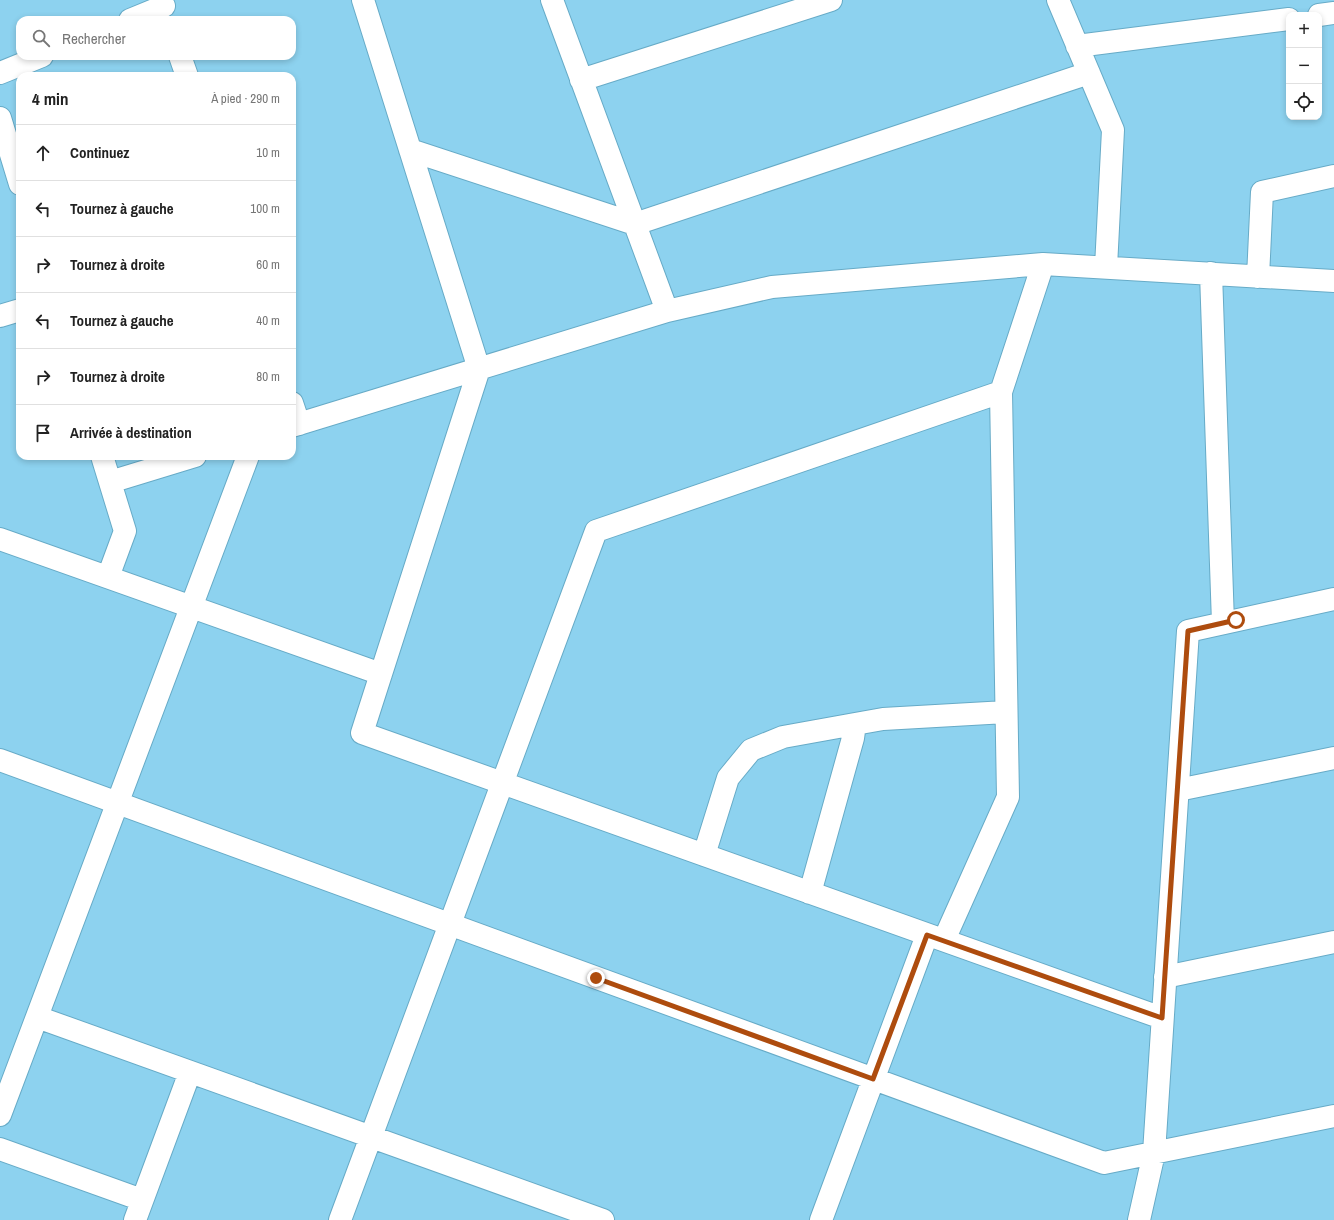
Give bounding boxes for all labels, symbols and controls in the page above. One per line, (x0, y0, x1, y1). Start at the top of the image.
map controls (1286, 12, 1322, 120)
button: + (1286, 12, 1322, 48)
search box (16, 16, 296, 60)
icon: search (30, 27, 52, 49)
text: Rechercher (62, 28, 126, 49)
button: − (1286, 48, 1322, 84)
button: locate (1286, 84, 1322, 120)
text: 4 min (32, 87, 68, 110)
text: À pied · 290 m (211, 90, 280, 107)
icon: ahead (32, 142, 54, 164)
text: Continuez (70, 142, 129, 163)
text: 10 m (256, 144, 280, 161)
icon: left (32, 198, 54, 220)
text: Tournez à gauche (70, 198, 174, 219)
text: 100 m (250, 200, 280, 217)
icon: right (32, 254, 54, 276)
text: Tournez à droite (70, 254, 165, 275)
text: 60 m (256, 256, 280, 273)
icon: left (32, 310, 54, 332)
text: Tournez à gauche (70, 310, 174, 331)
text: 40 m (256, 312, 280, 329)
icon: right (32, 366, 54, 388)
text: Tournez à droite (70, 366, 165, 387)
text: 80 m (256, 368, 280, 385)
icon: arrive (32, 422, 54, 444)
text: Arrivée à destination (70, 422, 192, 443)
route start (1227, 611, 1245, 629)
route end (587, 969, 605, 987)

